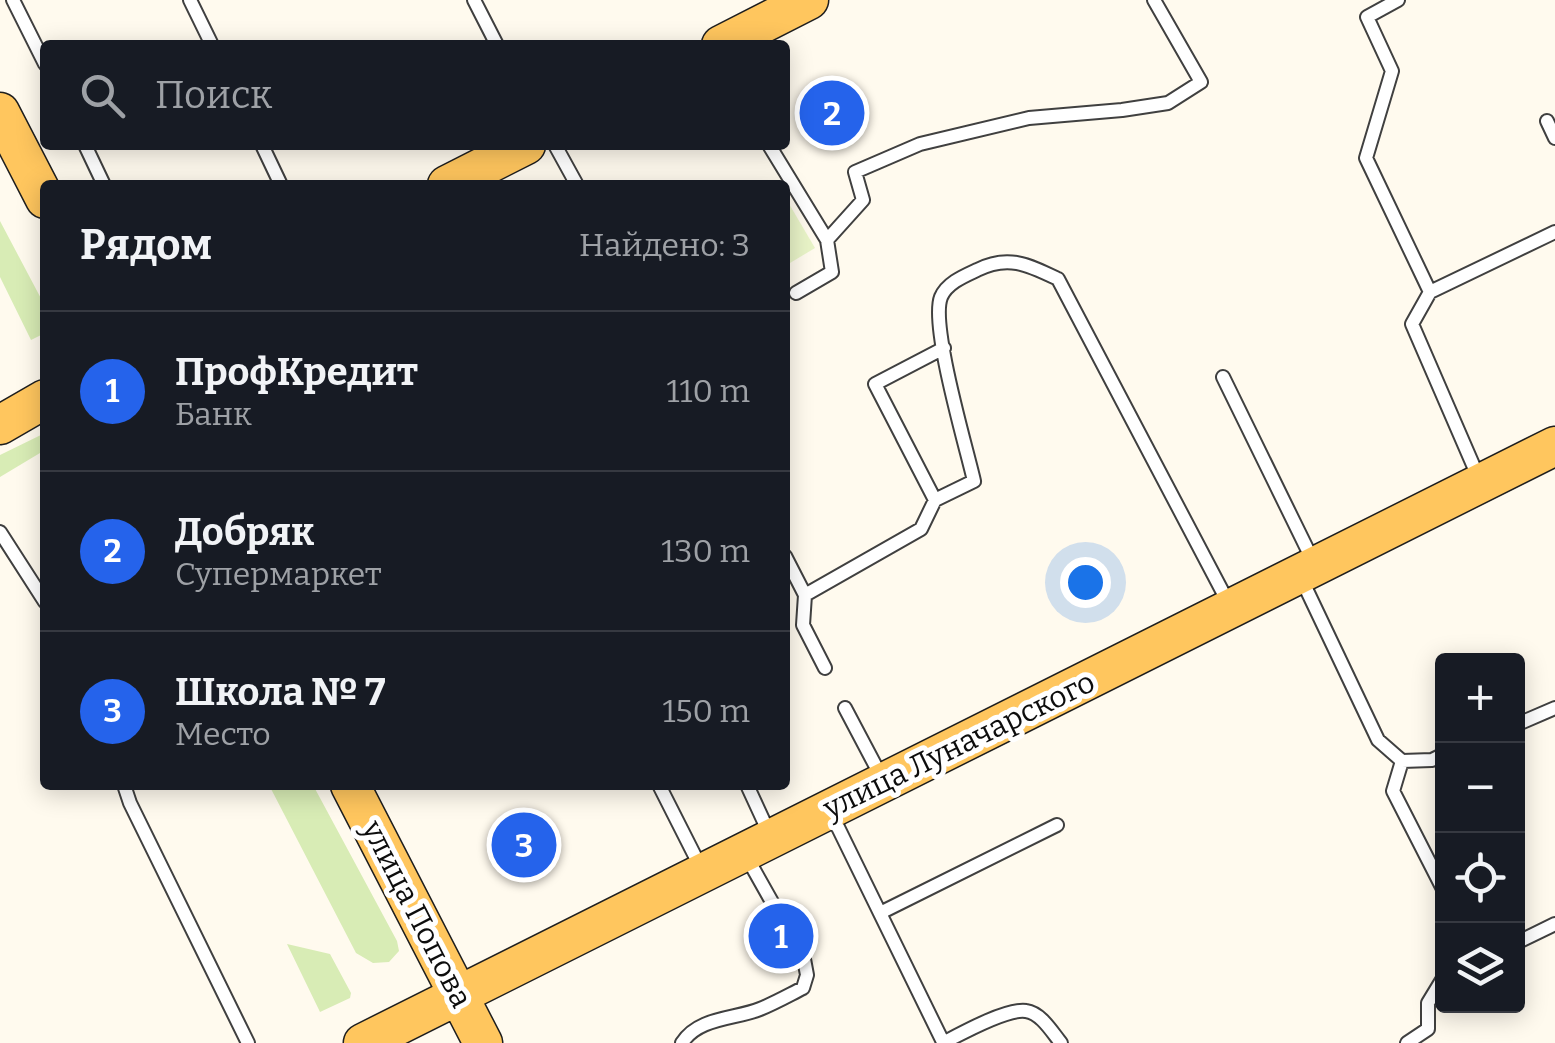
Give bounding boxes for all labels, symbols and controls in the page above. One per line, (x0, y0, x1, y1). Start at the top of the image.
search box (40, 40, 790, 150)
icon: search (75, 68, 130, 123)
text: Поиск (155, 72, 272, 118)
pin: 2 (800, 76, 864, 150)
text: Рядом (80, 220, 212, 270)
text: Найдено: 3 (579, 226, 750, 264)
text: ПрофКредит (175, 349, 418, 395)
text: 1 (106, 372, 119, 410)
text: 110 m (667, 372, 750, 410)
text: Банк (175, 395, 252, 433)
text: Добряк (175, 509, 314, 555)
text: 2 (103, 532, 122, 570)
text: 130 m (661, 532, 750, 570)
text: Супермаркет (175, 555, 381, 593)
your location (1060, 557, 1111, 608)
map controls (1435, 653, 1525, 1013)
button: + (1435, 653, 1525, 743)
street label: улица Луначарского (817, 664, 1100, 827)
text: Школа № 7 (175, 669, 385, 715)
text: 3 (103, 692, 122, 730)
text: 150 m (662, 692, 750, 730)
text: Место (175, 715, 271, 753)
button: − (1435, 743, 1525, 833)
pin: 3 (492, 808, 556, 882)
street label: улица Попова (354, 814, 480, 1013)
button: locate (1435, 833, 1525, 923)
pin: 1 (748, 898, 814, 974)
button: layers (1435, 923, 1525, 1013)

